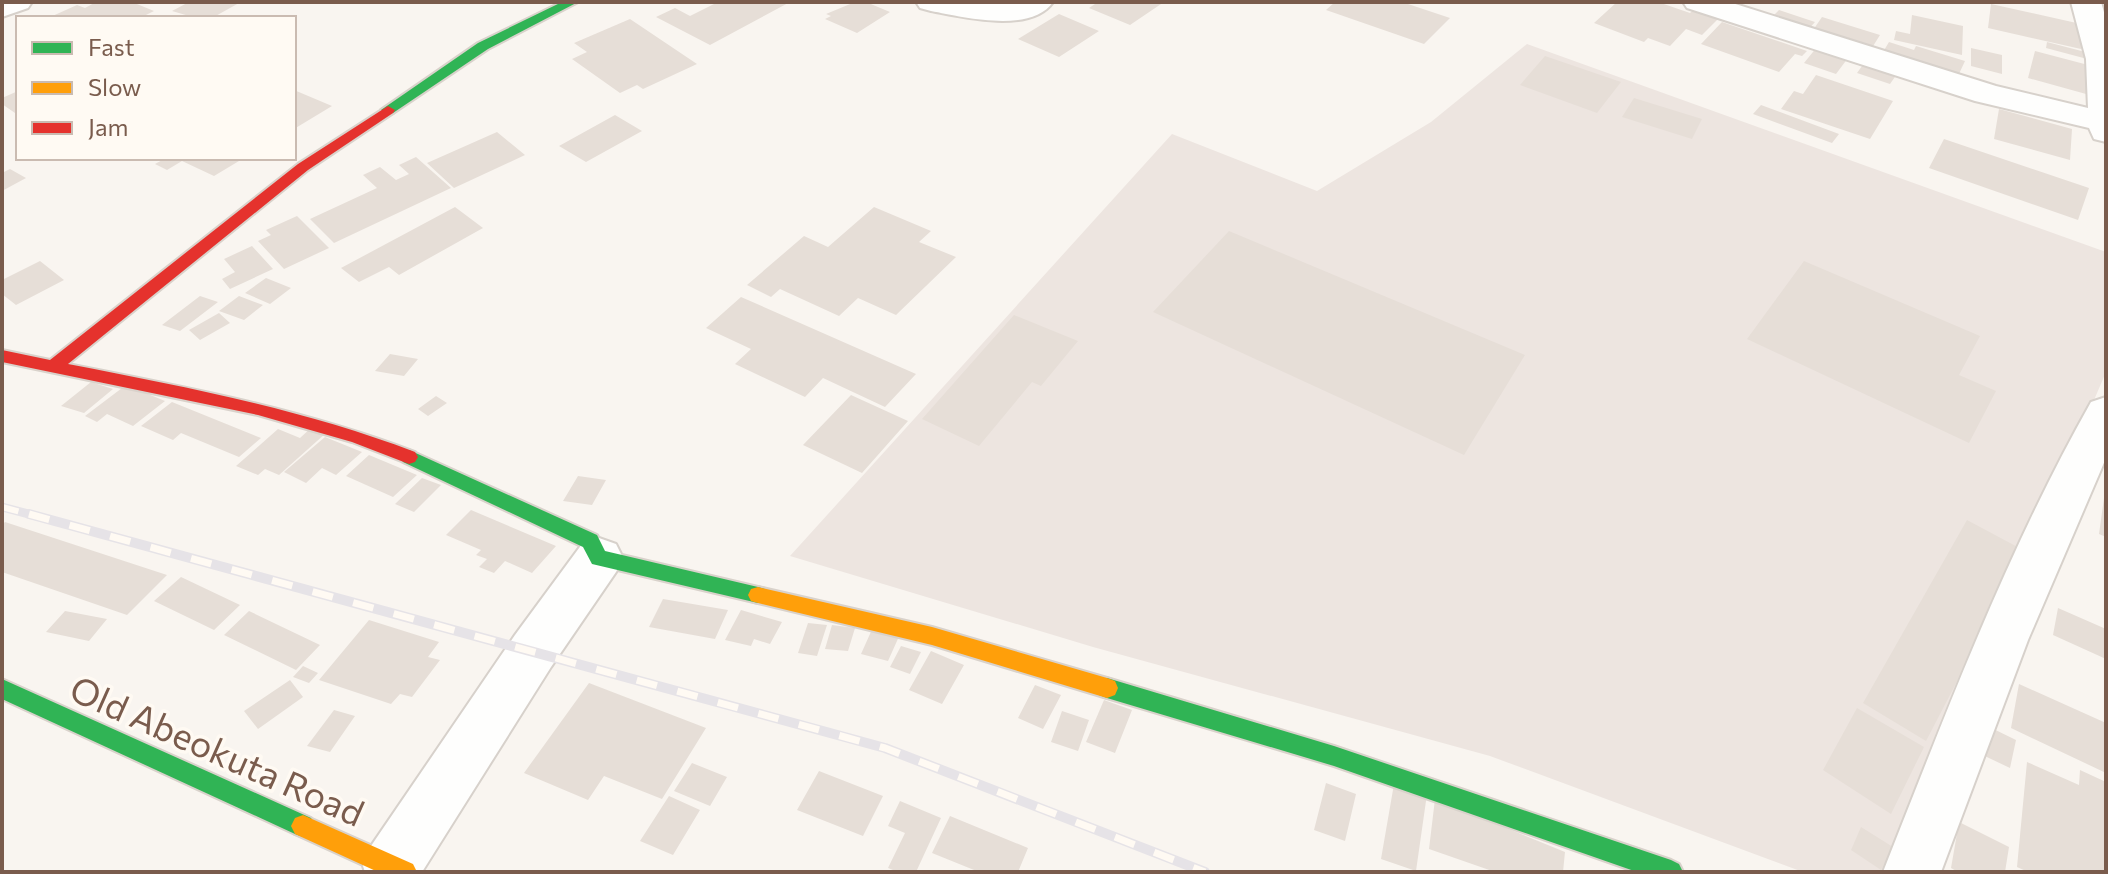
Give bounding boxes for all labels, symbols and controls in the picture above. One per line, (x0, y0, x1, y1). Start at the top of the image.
legend (16, 16, 296, 160)
text: Fast (88, 32, 135, 61)
text: Slow (88, 72, 141, 101)
text: Jam (88, 112, 128, 141)
street label: Old Abeokuta Road (64, 665, 372, 834)

